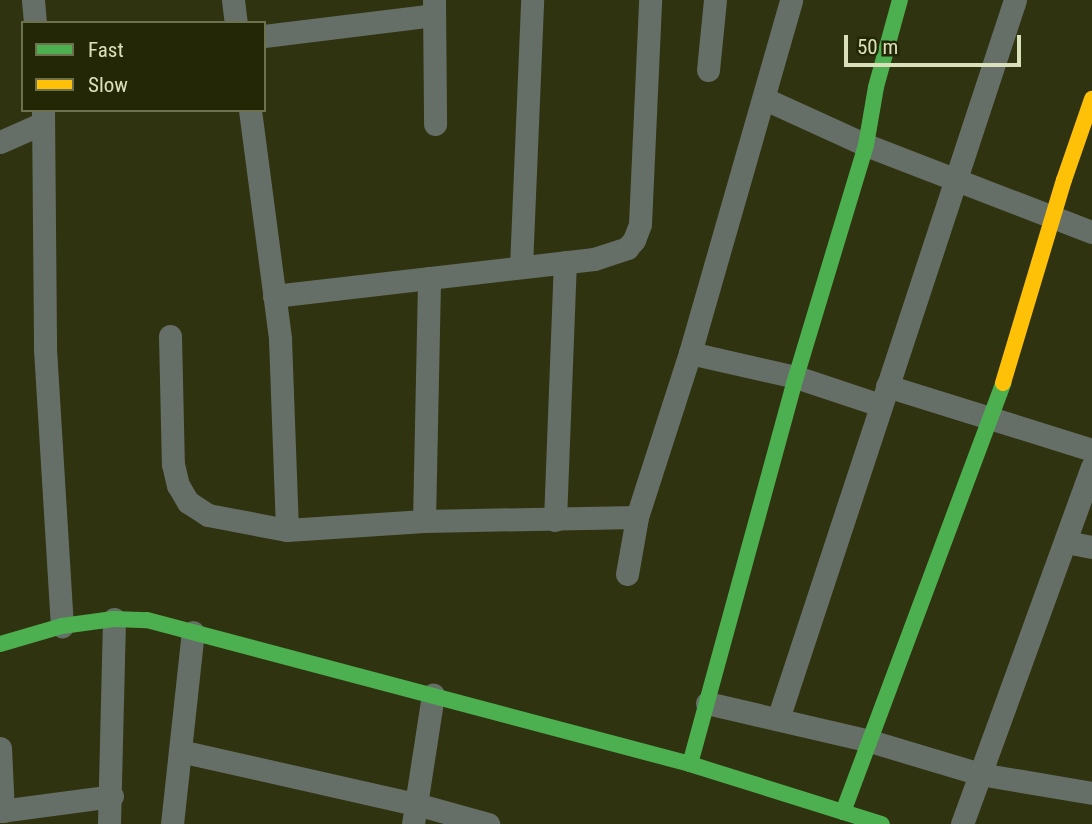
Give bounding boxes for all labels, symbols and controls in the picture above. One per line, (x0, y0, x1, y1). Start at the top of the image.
legend (21, 21, 266, 112)
scale bar (847, 21, 1024, 65)
text: 50 m (857, 35, 898, 59)
text: Fast (88, 38, 124, 62)
text: Slow (88, 73, 128, 97)

